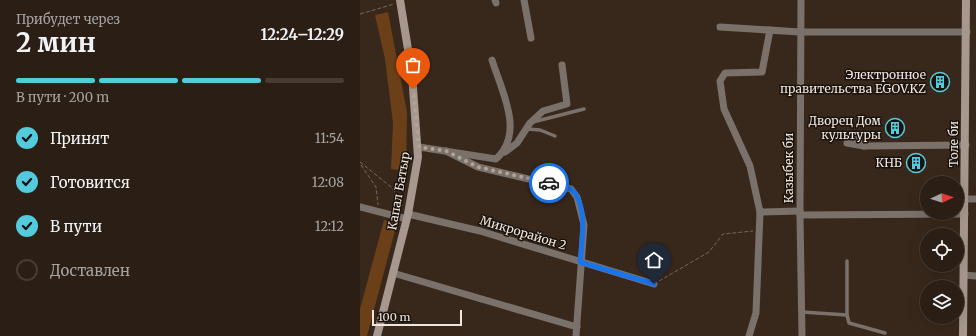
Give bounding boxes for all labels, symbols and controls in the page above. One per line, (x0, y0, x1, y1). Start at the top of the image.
text: Прибудет через (16, 11, 120, 28)
text: 12:24–12:29 (260, 25, 344, 44)
text: 2 мин (16, 26, 96, 59)
pin (396, 48, 430, 89)
icon: bag (402, 54, 424, 76)
place label: Электронное правительства EGOV.KZ (780, 67, 926, 96)
building icon: Электронное правительства EGOV.KZ (929, 71, 951, 93)
text: В пути · 200 m (16, 89, 109, 106)
place label: Дворец Дом культуры (809, 113, 881, 142)
building icon: Дворец Дом культуры (884, 117, 906, 139)
street label: Толе би (946, 121, 961, 167)
icon: check (16, 127, 38, 149)
text: Принят (50, 129, 109, 148)
text: 11:54 (315, 130, 344, 147)
street label: Казыбек би (781, 133, 796, 203)
street label: Капал Батыр (384, 151, 413, 231)
building icon: КНБ (905, 152, 927, 174)
place label: КНБ (876, 155, 902, 170)
courier (529, 163, 569, 203)
icon: check (16, 171, 38, 193)
icon: car (538, 172, 560, 194)
text: Готовится (50, 173, 130, 192)
text: 12:08 (312, 174, 344, 191)
north arrow (920, 176, 964, 220)
map controls (920, 176, 964, 324)
street label: Микрорайон 2 (478, 212, 568, 253)
icon: check (16, 215, 38, 237)
text: В пути (50, 217, 102, 236)
text: 12:12 (315, 218, 344, 235)
button: locate (920, 228, 964, 272)
pin (637, 243, 671, 284)
icon: home (643, 249, 665, 271)
text: Доставлен (50, 261, 130, 280)
button: layers (920, 280, 964, 324)
scale bar (372, 308, 462, 327)
text: 100 m (378, 310, 410, 324)

